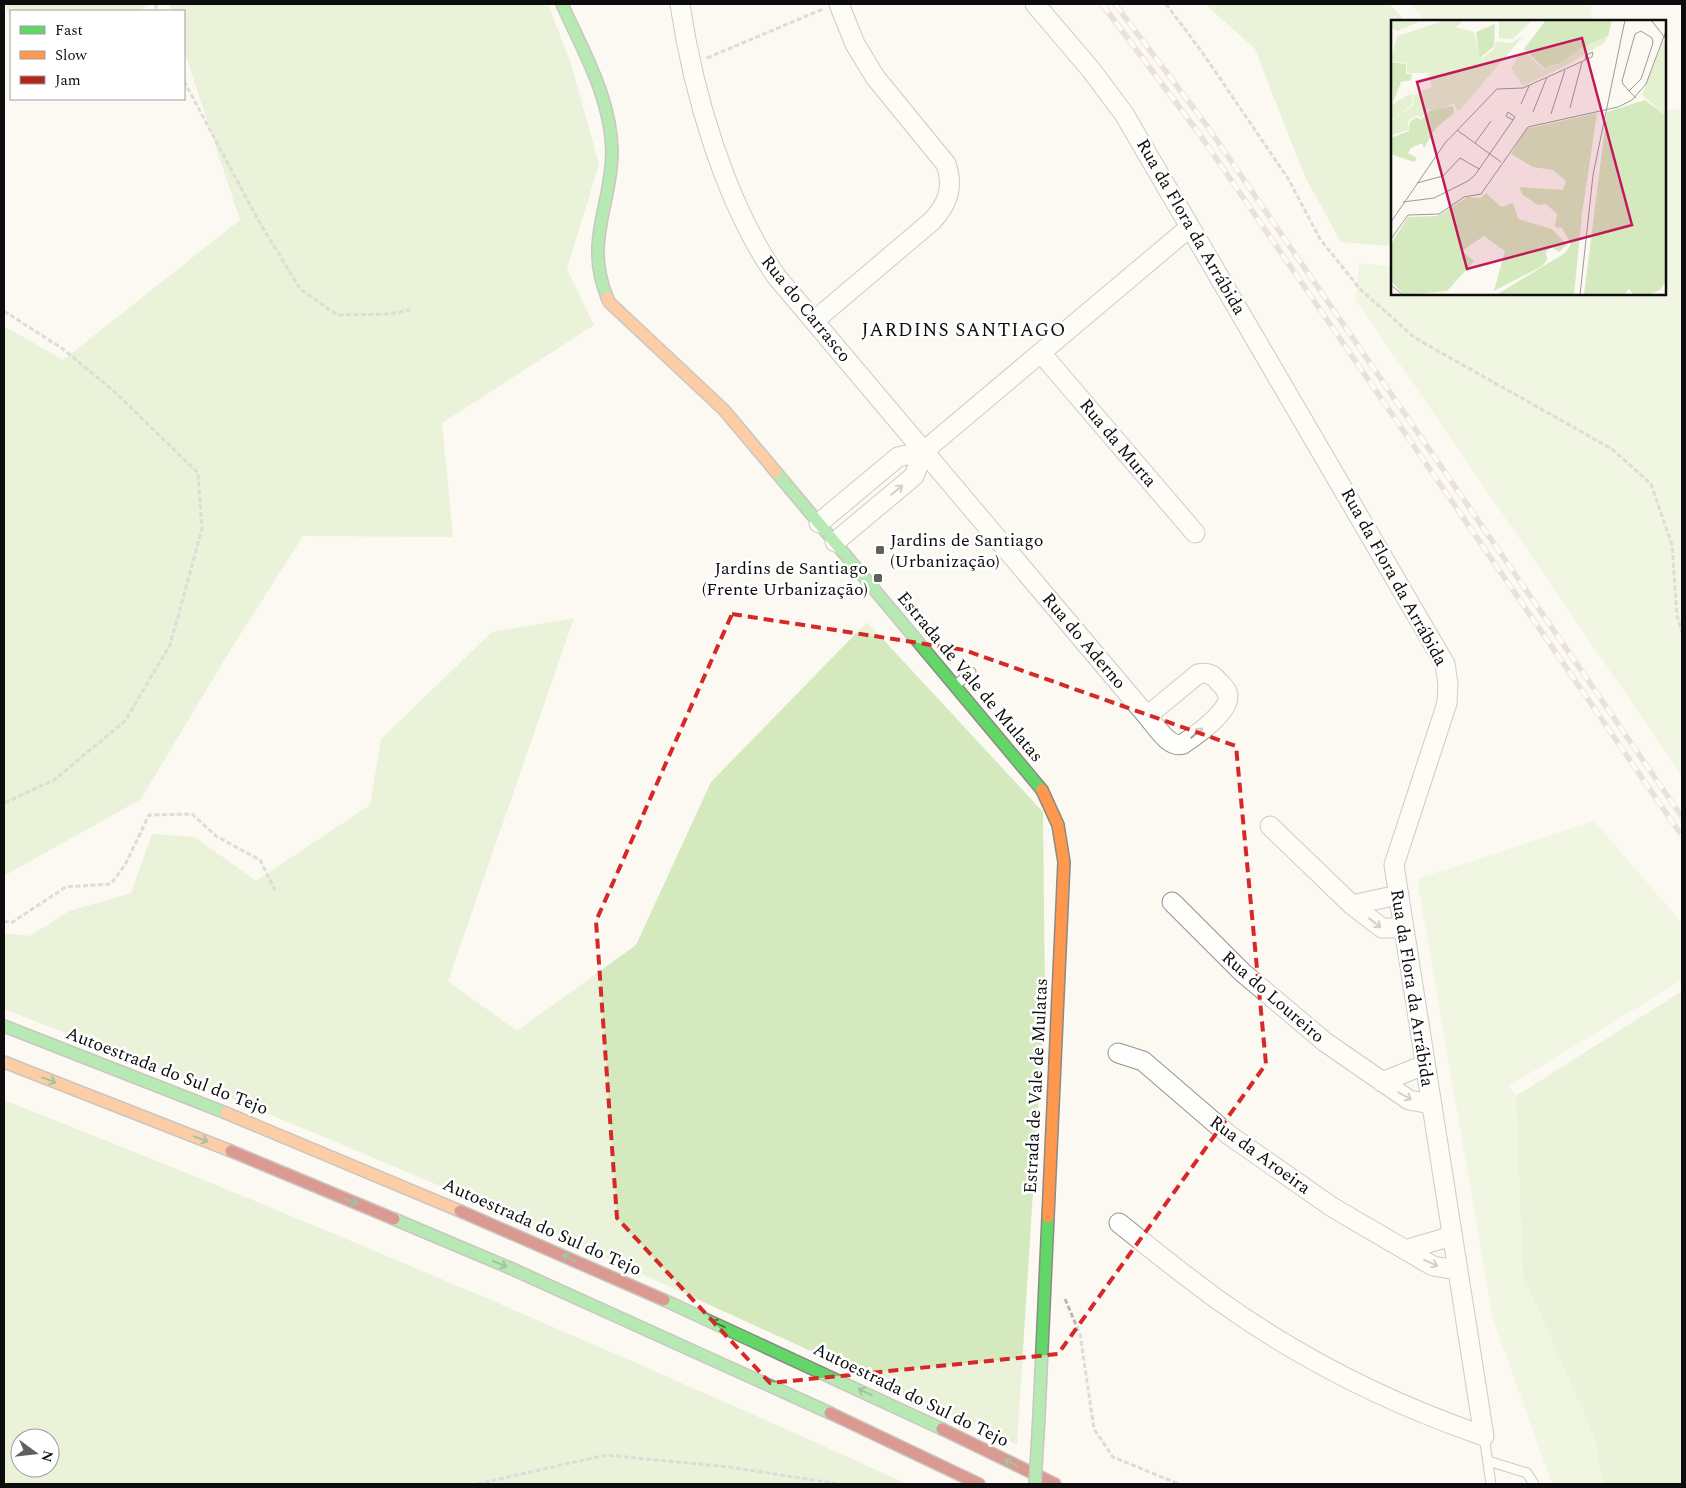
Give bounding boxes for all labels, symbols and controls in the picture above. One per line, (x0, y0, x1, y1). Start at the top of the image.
legend (10, 10, 185, 100)
text: Fast (55, 19, 83, 42)
inset map (1391, 20, 1666, 295)
text: Slow (55, 44, 87, 67)
text: Jam (55, 69, 81, 92)
street label: Rua da Flora da Arrábida (1129, 134, 1253, 320)
street label: Rua do Carrasco (754, 250, 858, 368)
district label: JARDINS SANTIAGO (862, 316, 1066, 345)
street label: Rua da Murta (1073, 393, 1163, 493)
street label: Rua da Flora da Arrábida (1334, 483, 1454, 671)
one-way arrow (890, 485, 903, 496)
place label: Jardins de Santiago (Urbanização) (890, 527, 1043, 575)
marker: Jardins de Santiago (Urbanização) (874, 544, 886, 556)
place label: Jardins de Santiago (Frente Urbanização) (702, 555, 868, 603)
marker: Jardins de Santiago (Frente Urbanização) (872, 572, 884, 584)
street label: Estrada de Vale de Mulatas (890, 586, 1050, 768)
street label: Rua do Aderno (1035, 587, 1133, 695)
one-way arrow (1190, 728, 1203, 739)
street label: Rua da Flora da Arrábida (1383, 887, 1441, 1089)
one-way arrow (1368, 918, 1382, 928)
street label: Rua do Loureiro (1215, 944, 1331, 1050)
street label: Estrada de Vale de Mulatas (1017, 977, 1055, 1195)
street label: Autoestrada do Sul do Tejo (62, 1020, 272, 1122)
one-way arrow (41, 1076, 56, 1085)
one-way arrow (1397, 1092, 1411, 1102)
street label: Rua da Aroeira (1204, 1109, 1316, 1201)
one-way arrow (192, 1135, 208, 1144)
street label: Autoestrada do Sul do Tejo (438, 1171, 646, 1283)
one-way arrow (343, 1197, 358, 1206)
one-way arrow (562, 1252, 577, 1262)
one-way arrow (1423, 1259, 1438, 1269)
one-way arrow (492, 1260, 507, 1270)
one-way arrow (711, 1319, 726, 1328)
street label: Autoestrada do Sul do Tejo (808, 1336, 1014, 1454)
one-way arrow (858, 1387, 873, 1397)
north arrow (10, 1428, 60, 1478)
text: N (35, 1448, 59, 1464)
one-way arrow (1004, 1458, 1019, 1468)

